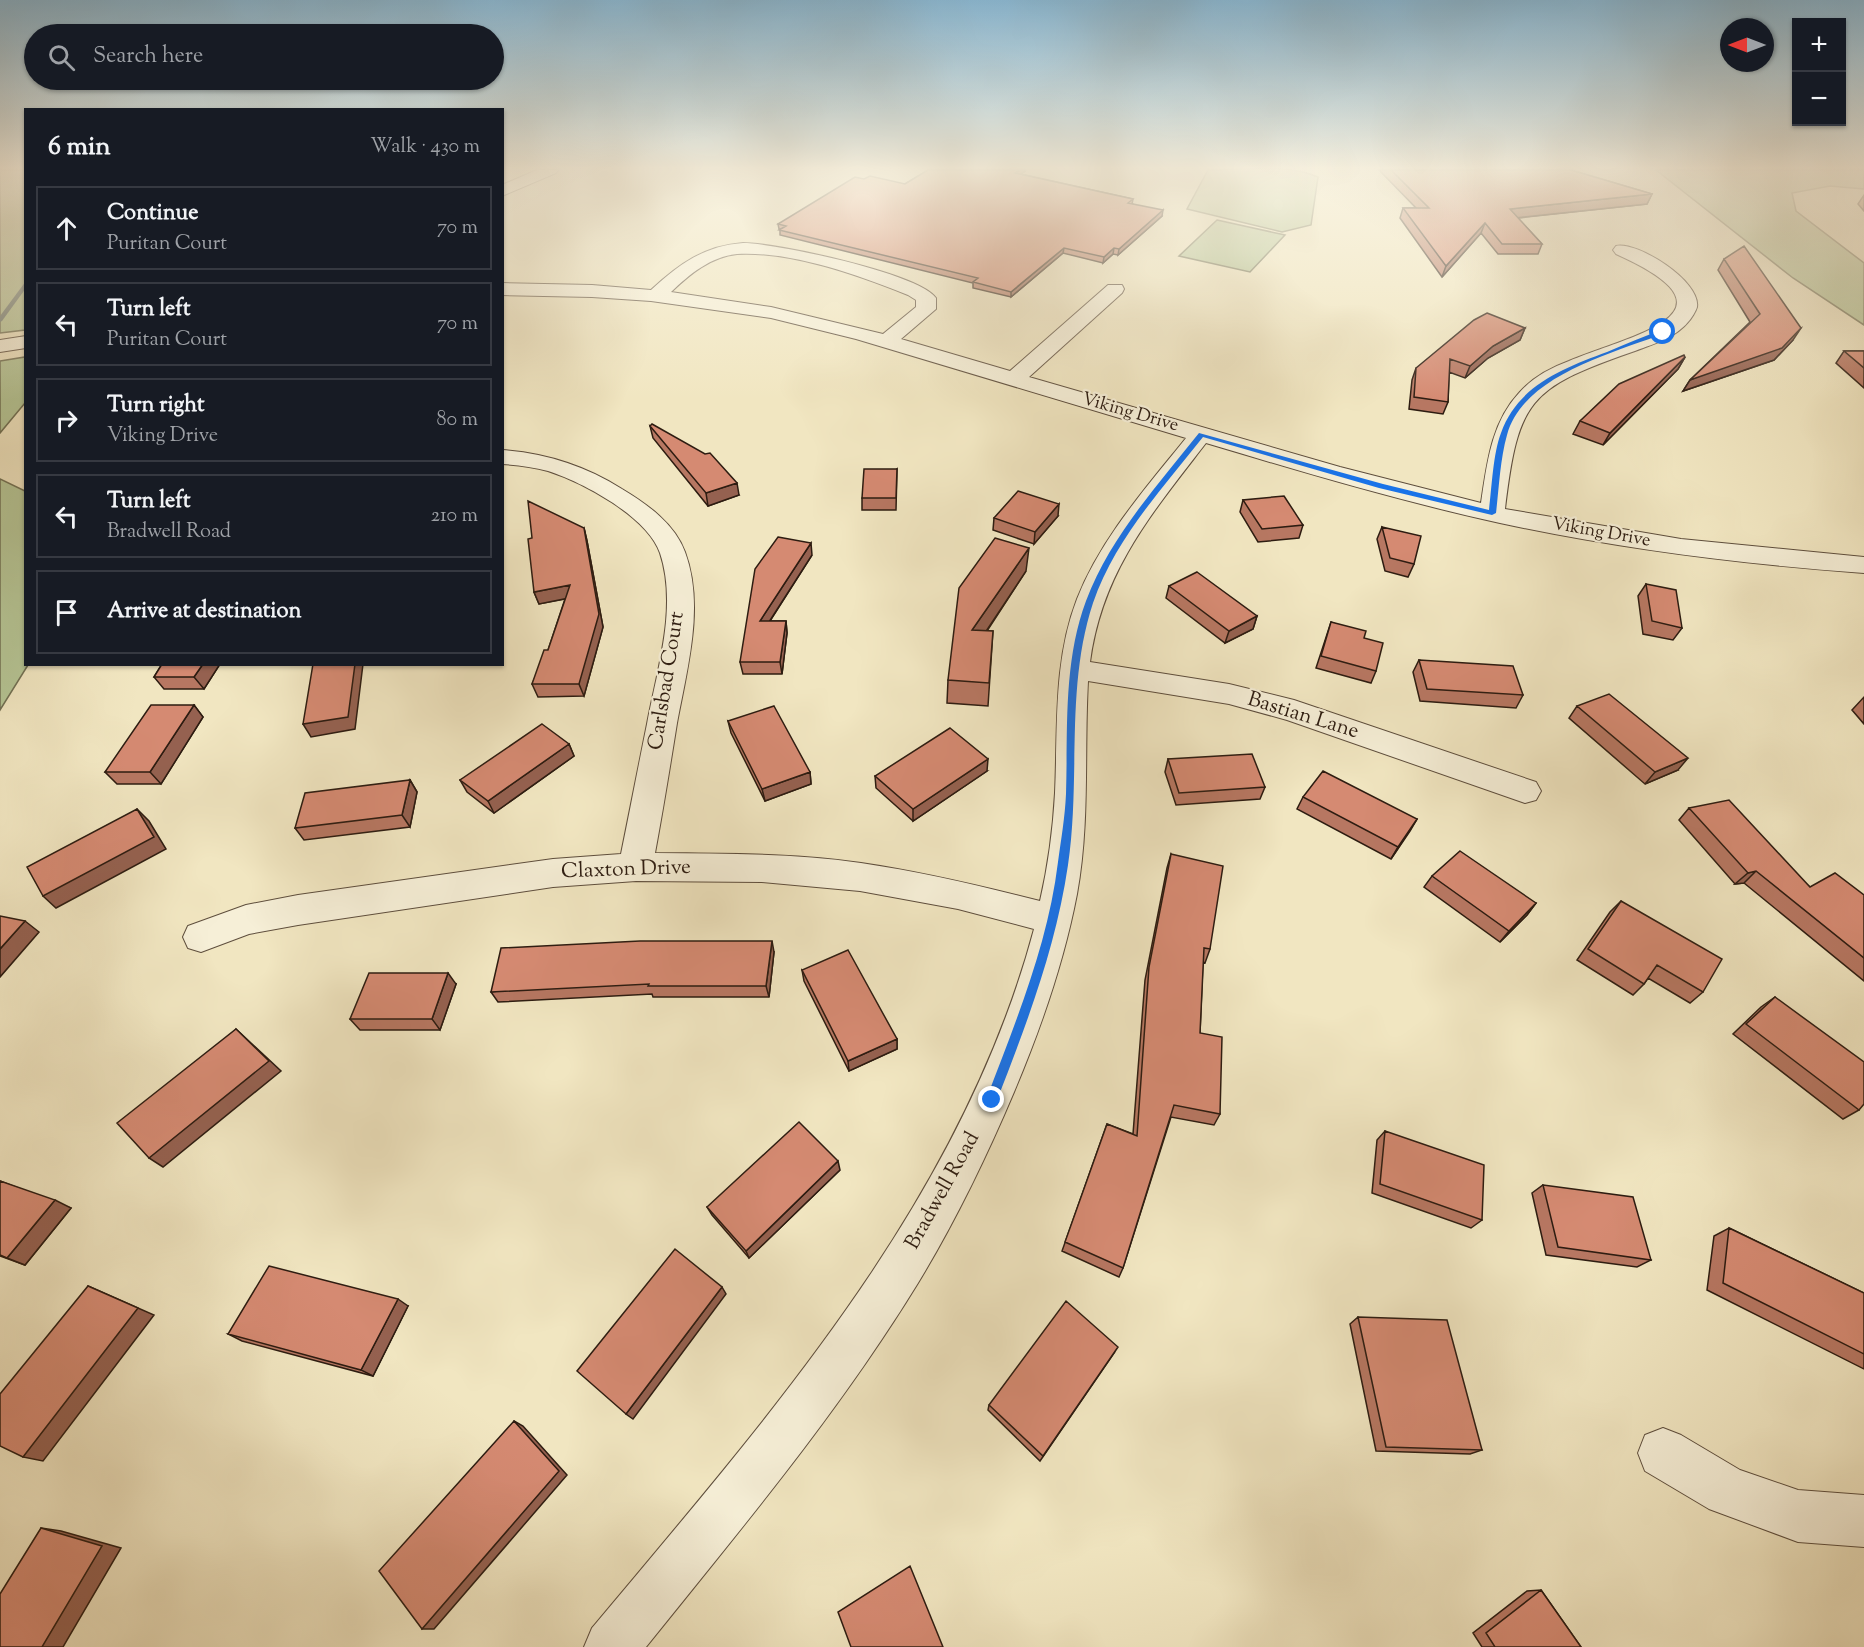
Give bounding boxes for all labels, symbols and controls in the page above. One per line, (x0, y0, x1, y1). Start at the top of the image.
north arrow (1720, 18, 1774, 72)
map controls (1792, 18, 1846, 126)
button: + (1792, 18, 1846, 72)
search box (24, 24, 504, 90)
icon: search (45, 41, 78, 74)
text: Search here (93, 41, 203, 73)
button: − (1792, 72, 1846, 126)
text: 6 min (48, 129, 111, 166)
text: Walk · 430 m (370, 133, 480, 162)
text: Continue (107, 198, 198, 230)
icon: ahead (50, 212, 83, 245)
text: 70 m (437, 214, 478, 243)
text: Puritan Court (107, 230, 227, 259)
text: Turn left (107, 294, 190, 326)
icon: left (50, 308, 83, 341)
text: 70 m (437, 310, 478, 339)
route start (1649, 318, 1675, 344)
text: Puritan Court (107, 326, 227, 355)
street label: Viking Drive (1078, 387, 1182, 439)
text: Turn right (107, 390, 204, 422)
icon: right (50, 404, 83, 437)
text: 80 m (437, 406, 478, 435)
text: Viking Drive (107, 422, 218, 451)
text: Turn left (107, 486, 190, 518)
icon: left (50, 500, 83, 533)
text: 210 m (431, 502, 478, 531)
street label: Viking Drive (1550, 512, 1652, 554)
text: Bradwell Road (107, 518, 231, 547)
icon: arrive (50, 596, 83, 629)
text: Arrive at destination (107, 596, 302, 628)
street label: Carlsbad Court (641, 610, 693, 752)
street label: Bastian Lane (1244, 685, 1362, 747)
street label: Claxton Drive (561, 853, 691, 887)
route end (978, 1086, 1004, 1112)
street label: Bradwell Road (898, 1127, 988, 1255)

